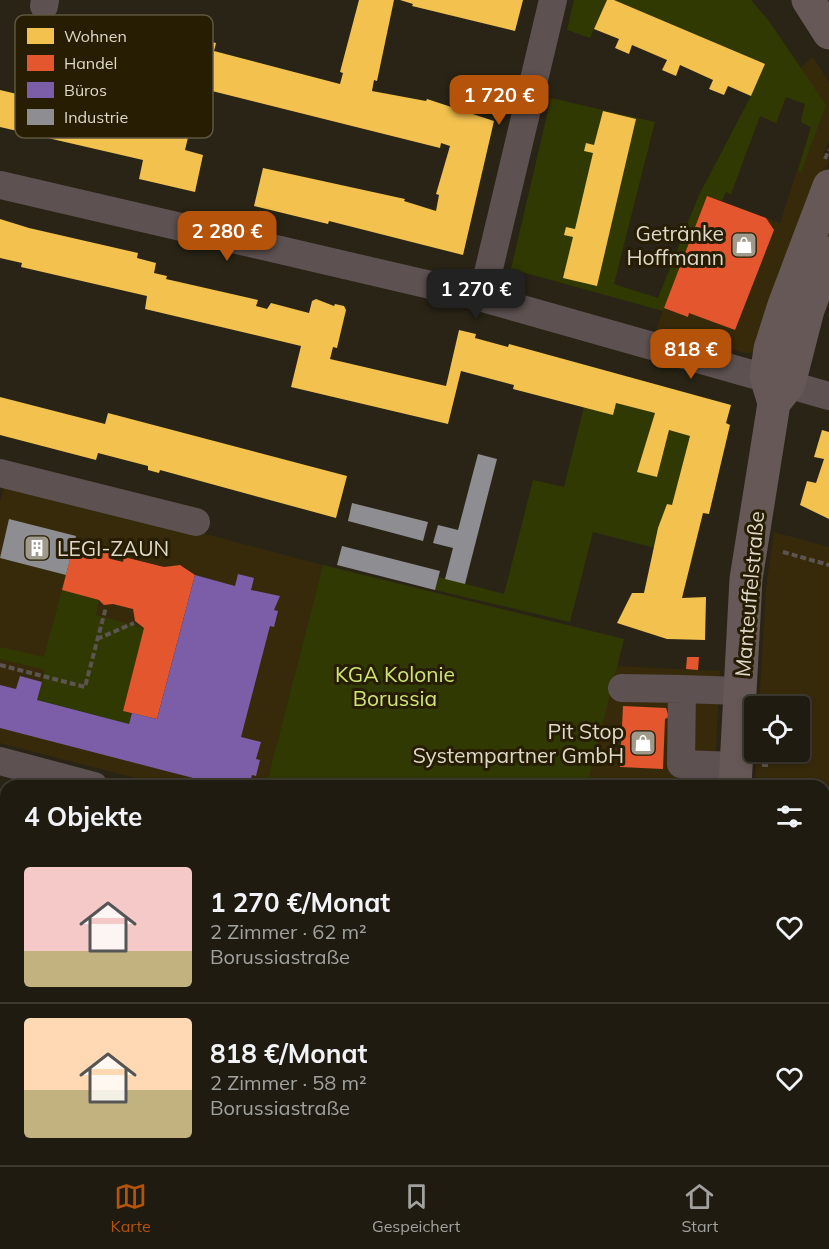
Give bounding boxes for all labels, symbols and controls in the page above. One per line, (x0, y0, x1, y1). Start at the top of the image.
legend (15, 15, 213, 138)
text: Wohnen (64, 26, 127, 46)
text: Handel (64, 53, 117, 73)
pin: 1 720 € (444, 75, 554, 126)
text: Büros (64, 80, 107, 100)
text: 1 720 € (464, 82, 534, 107)
text: Industrie (64, 107, 128, 127)
pin: 2 280 € (172, 211, 282, 262)
text: 2 280 € (192, 218, 262, 243)
place label: Getränke Hoffmann (627, 220, 724, 270)
shop icon: Getränke Hoffmann (729, 230, 759, 260)
pin: 1 270 € (421, 269, 531, 320)
text: 1 270 € (441, 276, 511, 301)
pin: 818 € (649, 329, 733, 380)
text: 818 € (664, 336, 718, 361)
street label: Manteuffelstraße (729, 510, 769, 678)
building icon: LEGI-ZAUN (22, 533, 52, 563)
place label: LEGI-ZAUN (57, 535, 169, 561)
park label: KGA Kolonie Borussia (335, 661, 455, 711)
map controls (744, 696, 810, 762)
button: locate (744, 696, 810, 762)
place label: Pit Stop Systempartner GmbH (413, 718, 624, 768)
shop icon: Pit Stop Systempartner GmbH (628, 728, 658, 758)
text: 4 Objekte (24, 800, 142, 833)
icon: filters (773, 800, 806, 833)
text: 1 270 €/Monat (210, 886, 390, 919)
icon: home (72, 891, 144, 963)
icon: heart (773, 911, 806, 944)
text: 2 Zimmer · 62 m² (210, 919, 367, 944)
text: Borussiastraße (210, 944, 350, 969)
text: 818 €/Monat (210, 1037, 367, 1070)
icon: home (72, 1042, 144, 1114)
icon: heart (773, 1062, 806, 1095)
text: 2 Zimmer · 58 m² (210, 1070, 367, 1095)
text: Borussiastraße (210, 1095, 350, 1120)
tab: Karte (111, 1180, 151, 1236)
tab: Gespeichert (372, 1180, 460, 1236)
tab: Start (681, 1180, 718, 1236)

